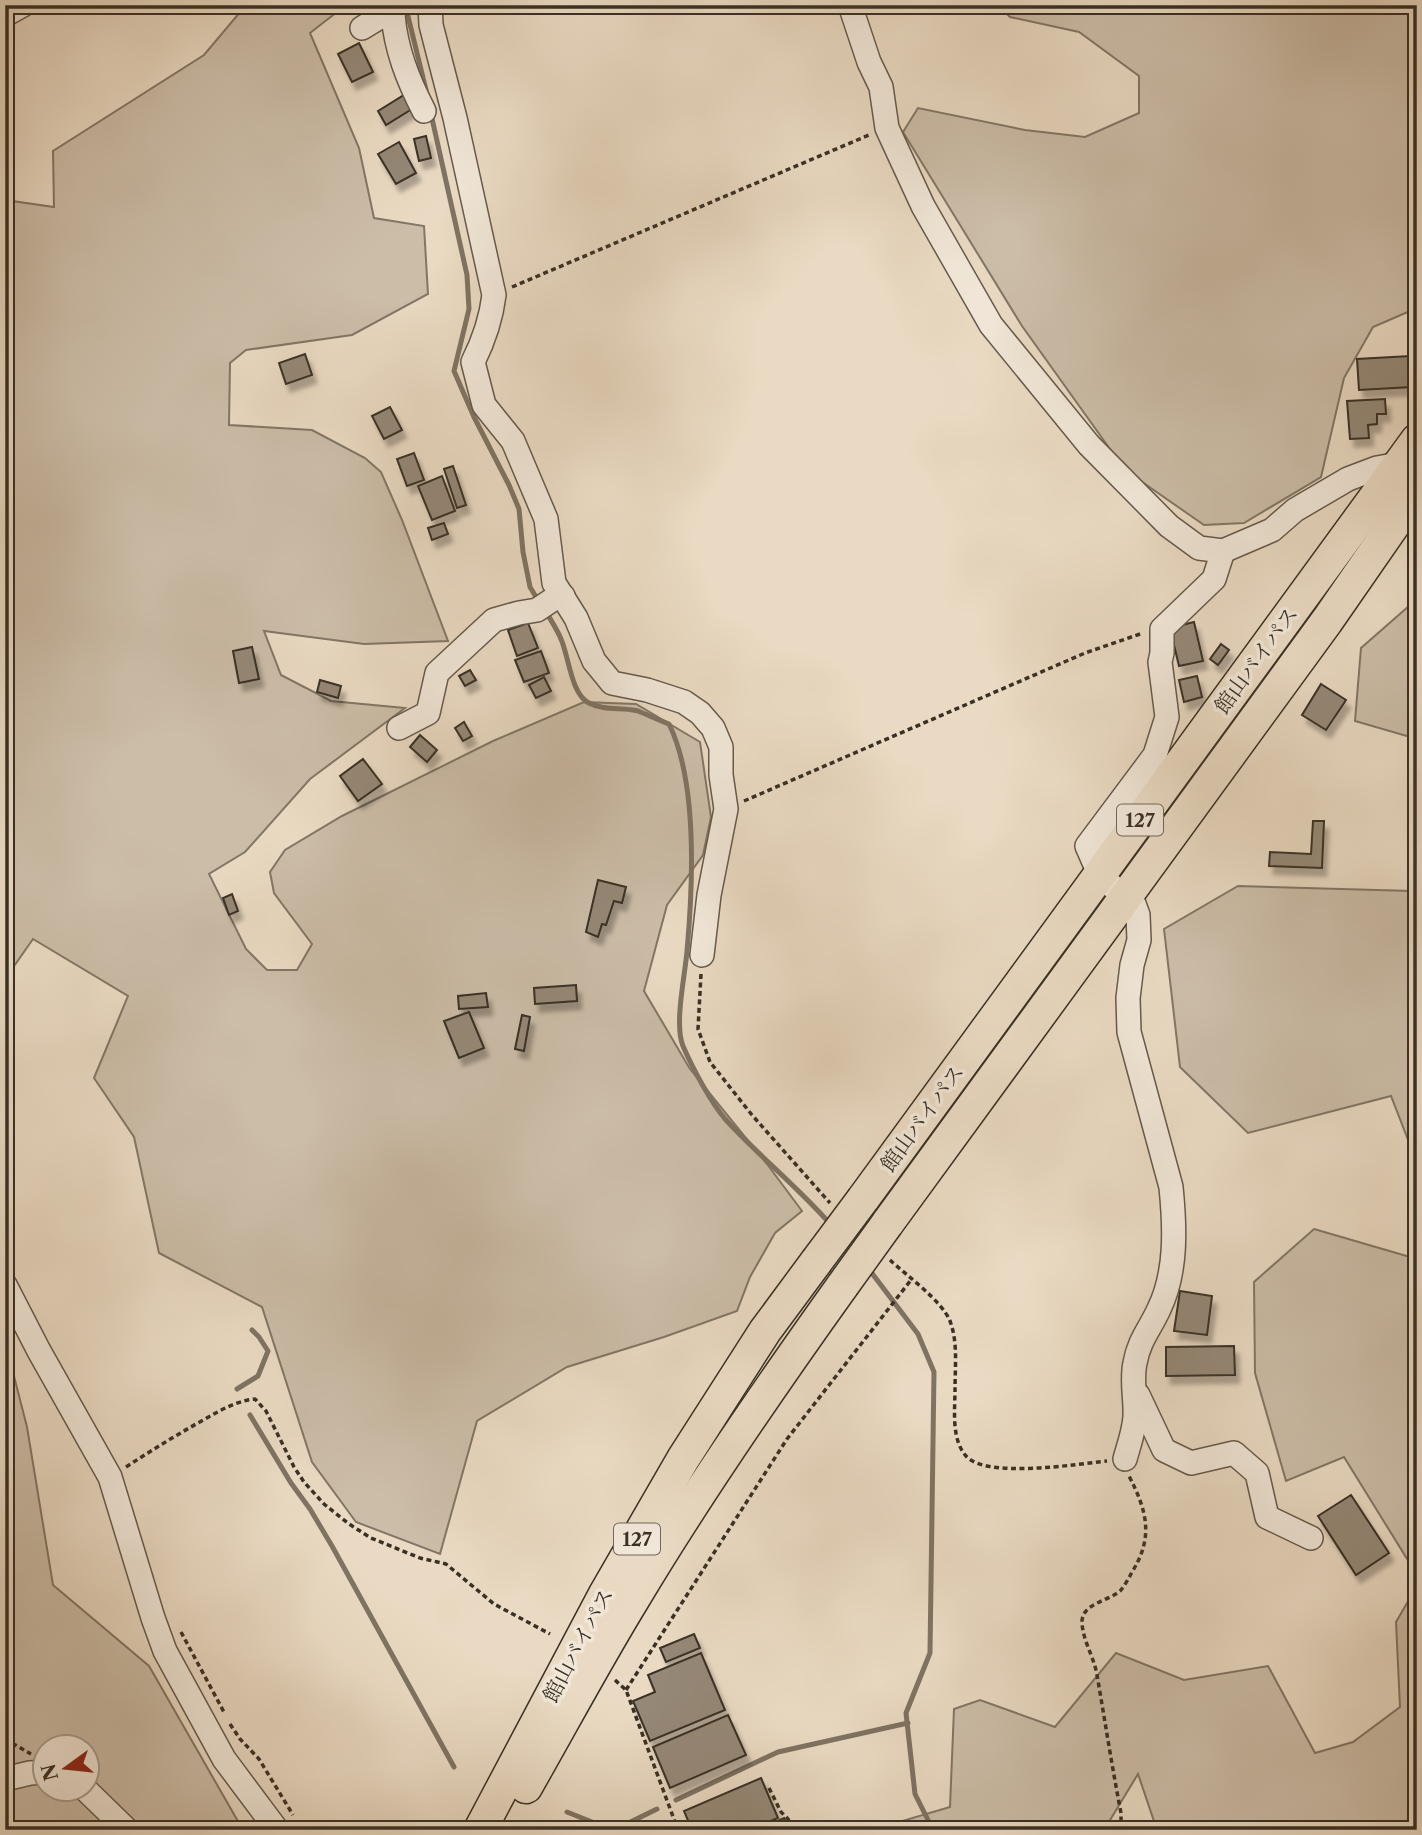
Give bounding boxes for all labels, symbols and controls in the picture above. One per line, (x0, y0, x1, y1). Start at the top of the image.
street label: 館山バイパス (1209, 602, 1303, 718)
road number: 127 (1117, 804, 1163, 835)
street label: 館山バイパス (875, 1060, 969, 1176)
road number: 127 (614, 1524, 660, 1554)
street label: 館山バイパス (537, 1584, 619, 1706)
north arrow (32, 1734, 102, 1804)
text: N (37, 1761, 63, 1783)

